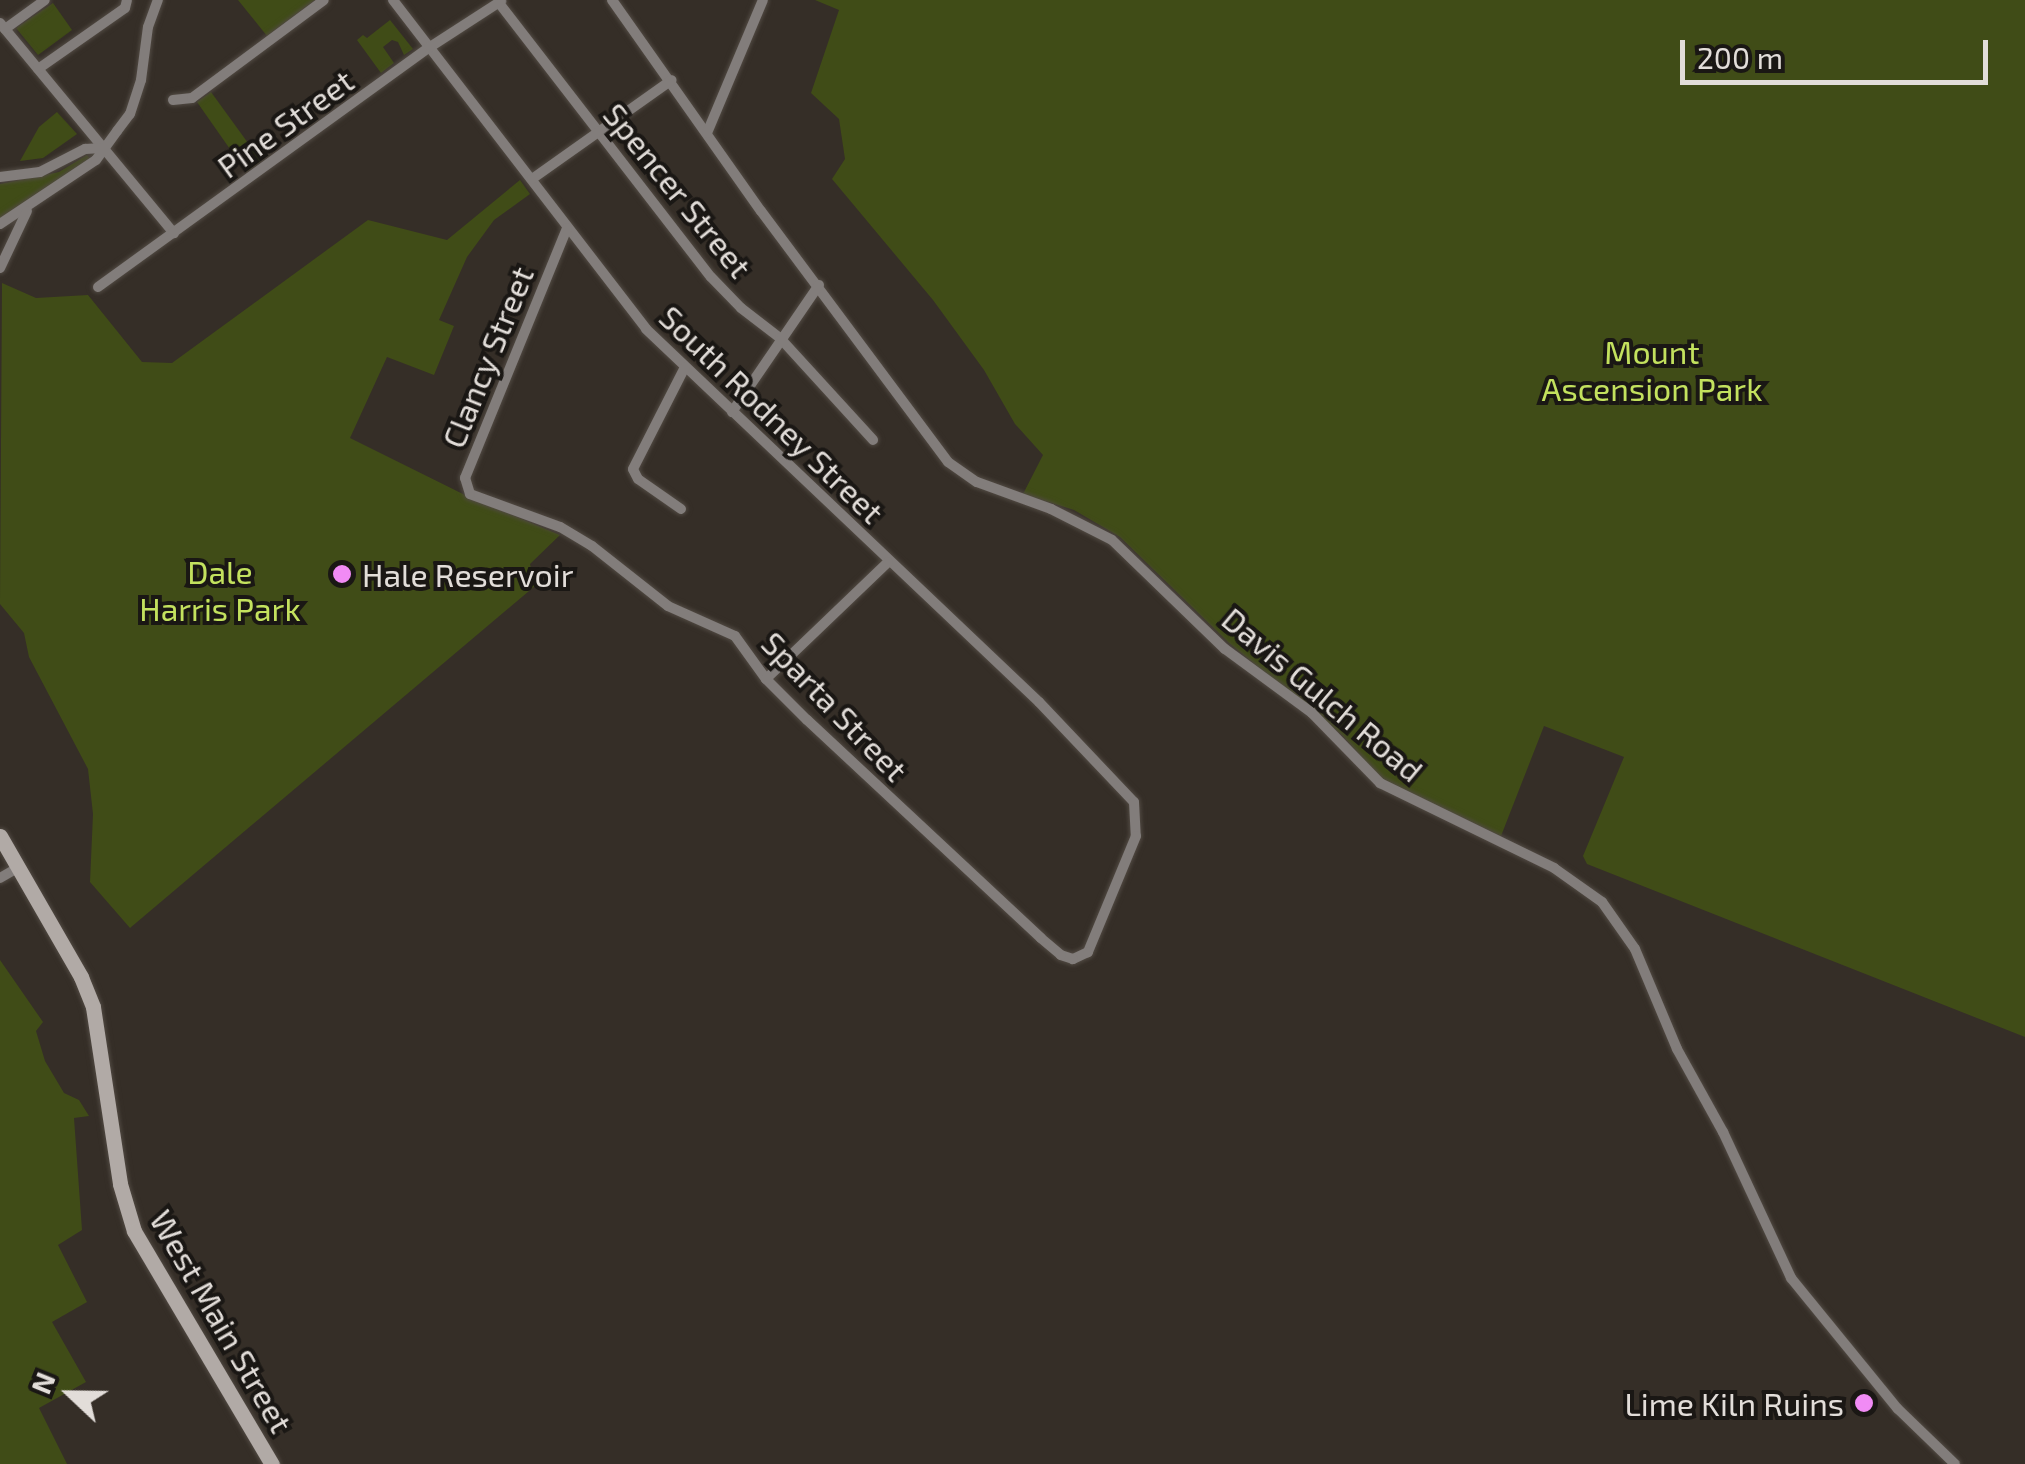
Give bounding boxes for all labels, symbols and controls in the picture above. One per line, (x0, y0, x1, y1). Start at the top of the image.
scale bar (1685, 20, 1992, 82)
text: 200 m (1697, 39, 1783, 75)
street label: Pine Street (210, 61, 360, 185)
street label: Spencer Street (596, 95, 760, 285)
street label: Clancy Street (433, 261, 541, 453)
street label: South Rodney Street (652, 297, 892, 531)
park label: Mount Ascension Park (1542, 333, 1762, 408)
park label: Dale Harris Park (139, 553, 301, 628)
place label: Hale Reservoir (362, 555, 574, 593)
marker: Hale Reservoir (331, 563, 353, 585)
street label: Davis Gulch Road (1215, 599, 1431, 789)
street label: Sparta Street (754, 623, 916, 789)
street label: West Main Street (143, 1203, 301, 1439)
north arrow (20, 1344, 120, 1444)
text: N (23, 1367, 62, 1399)
place label: Lime Kiln Ruins (1624, 1384, 1844, 1422)
marker: Lime Kiln Ruins (1853, 1392, 1875, 1414)

